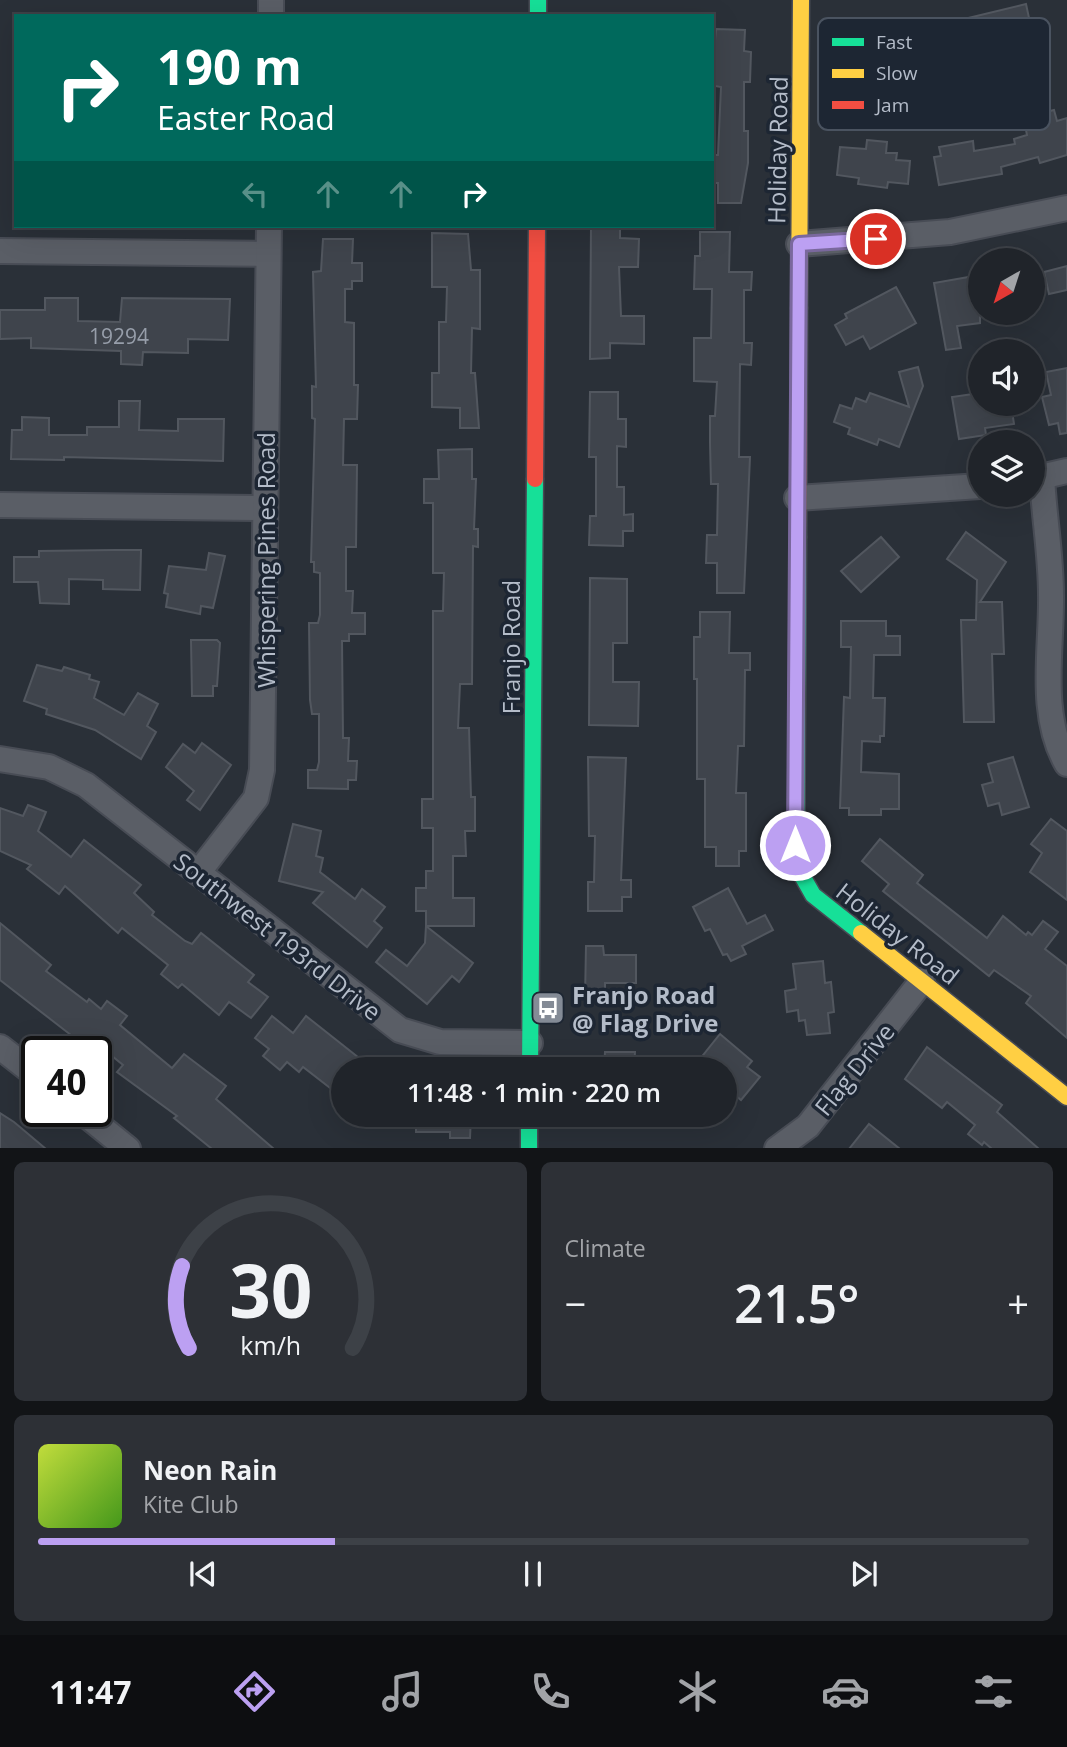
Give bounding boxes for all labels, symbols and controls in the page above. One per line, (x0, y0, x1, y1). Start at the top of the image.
legend (818, 18, 1050, 130)
text: Fast (876, 29, 912, 55)
text: 190 m (157, 33, 302, 99)
icon: right (42, 42, 133, 133)
text: Slow (876, 60, 918, 86)
street label: Holiday Road (759, 76, 795, 224)
text: Jam (874, 92, 909, 118)
text: Easter Road (157, 96, 335, 139)
icon: left (236, 175, 274, 213)
icon: ahead (309, 175, 347, 213)
icon: ahead (382, 175, 420, 213)
icon: right (455, 175, 493, 213)
pin (846, 209, 906, 269)
icon: arrive (857, 220, 895, 258)
north arrow (968, 248, 1045, 326)
map controls (968, 248, 1045, 507)
house number: 19294 (89, 322, 149, 350)
button: sound (968, 339, 1045, 416)
button: layers (968, 430, 1045, 507)
street label: Whispering Pines Road (249, 432, 282, 688)
street label: Franjo Road (494, 580, 527, 714)
position arrow (758, 808, 832, 882)
street label: Southwest 193rd Drive (168, 845, 388, 1027)
street label: Holiday Road (830, 875, 966, 991)
place label: Franjo Road @ Flag Drive (572, 978, 718, 1039)
bus stop icon: Franjo Road @ Flag Drive (529, 989, 567, 1027)
street label: Flag Drive (807, 1016, 901, 1122)
speed limit sign: 40 (21, 1036, 112, 1127)
text: 11:48 · 1 min · 220 m (407, 1074, 661, 1110)
text: Climate (565, 1232, 646, 1264)
text: 30 (229, 1240, 312, 1339)
text: 21.5° (734, 1267, 860, 1338)
text: − (565, 1277, 586, 1329)
text: + (1007, 1277, 1029, 1329)
text: km/h (240, 1327, 301, 1361)
text: Neon Rain (143, 1452, 277, 1488)
text: Kite Club (143, 1488, 238, 1520)
icon: previous (184, 1555, 222, 1593)
icon: pause (514, 1555, 552, 1593)
icon: next (845, 1555, 883, 1593)
icon: directions (230, 1667, 279, 1716)
icon: music (378, 1667, 427, 1716)
icon: phone (526, 1667, 575, 1716)
icon: climate (673, 1667, 722, 1716)
icon: car (821, 1667, 870, 1716)
icon: filters (969, 1667, 1018, 1716)
text: 11:47 (49, 1670, 132, 1713)

